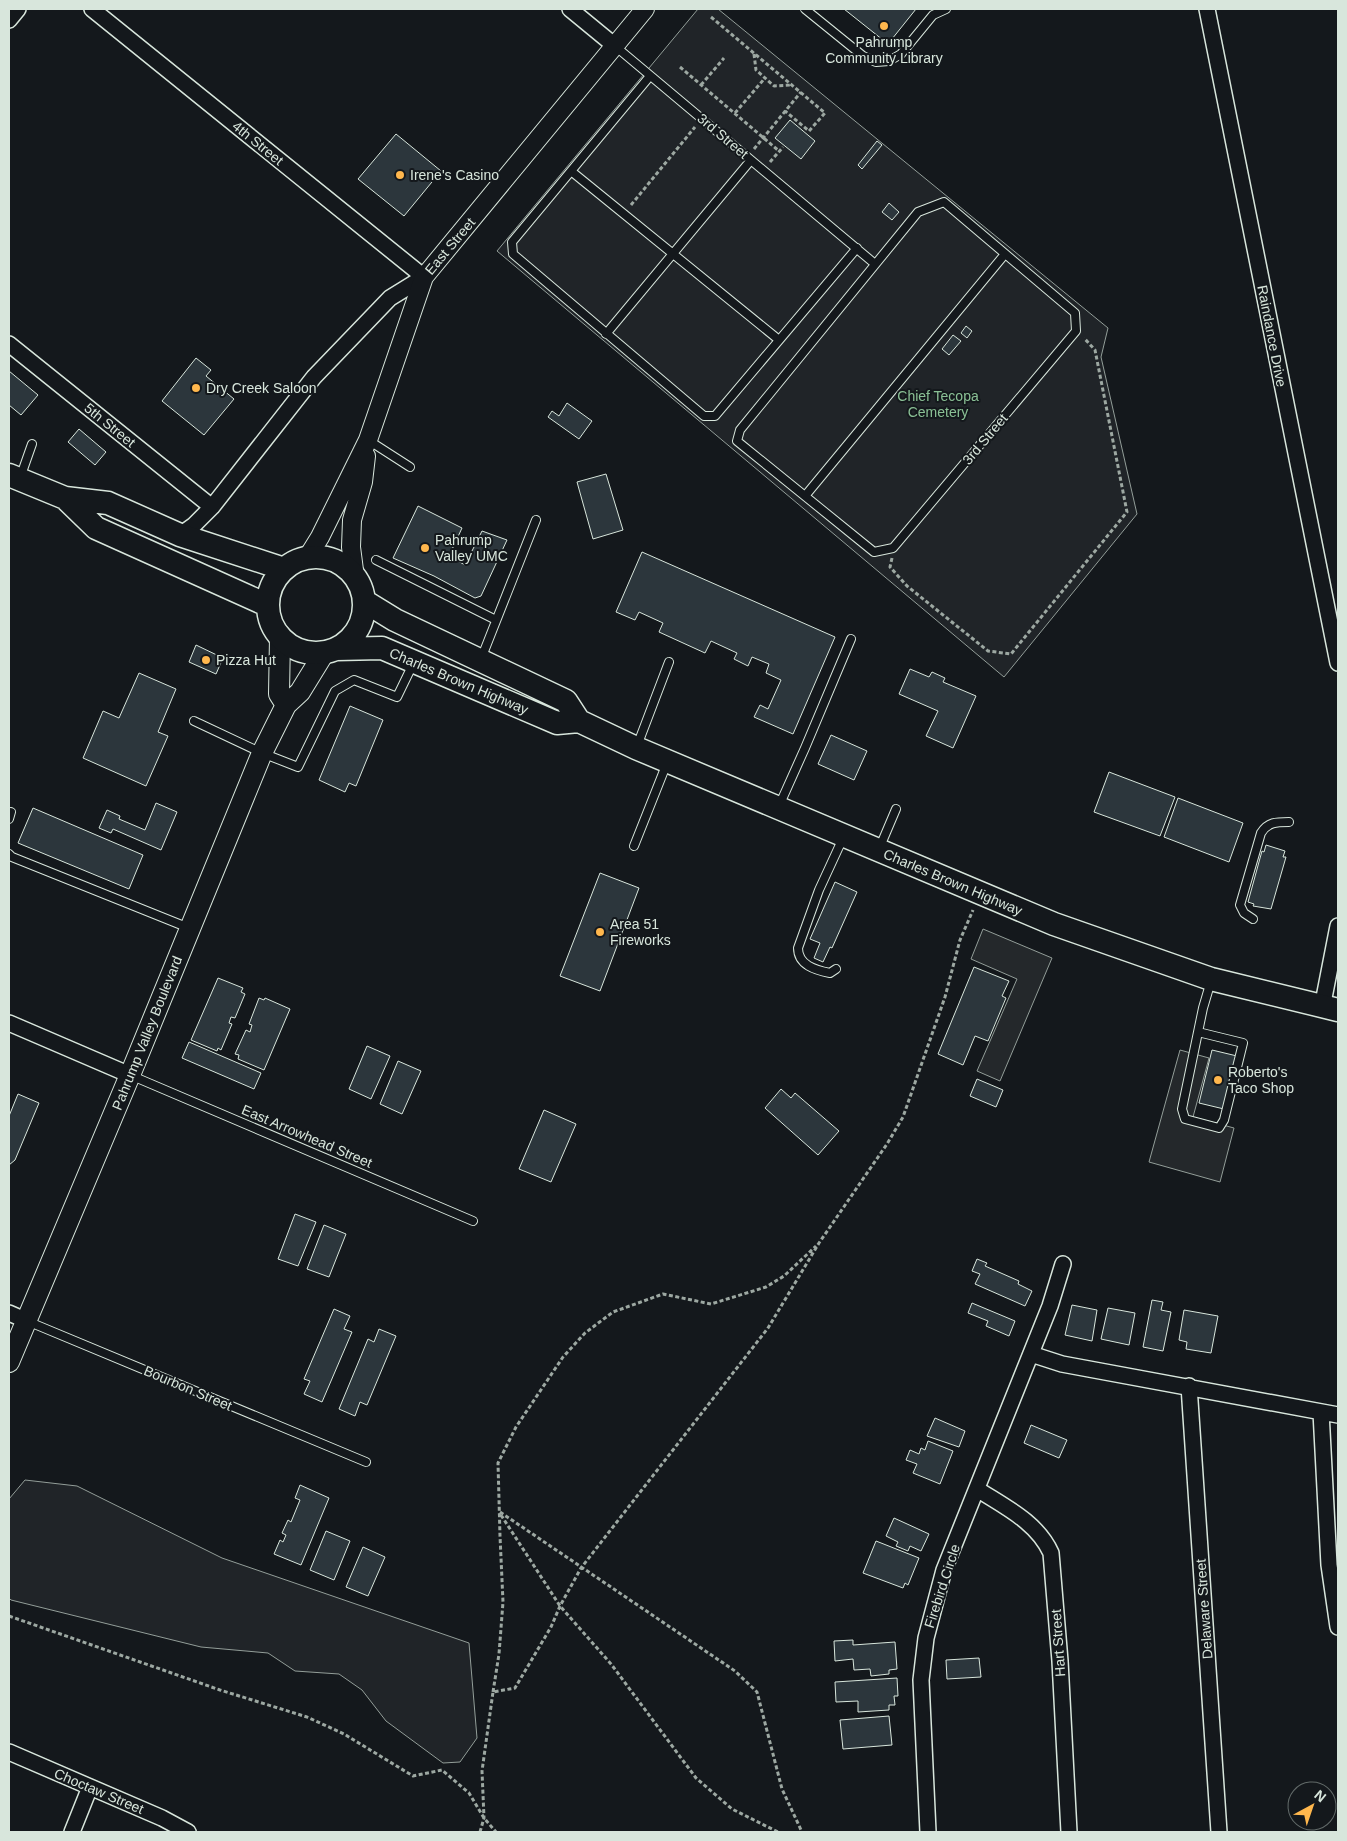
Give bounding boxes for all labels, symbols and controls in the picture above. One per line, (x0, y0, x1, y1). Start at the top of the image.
marker: Pahrump Community Library (878, 20, 890, 32)
place label: Pahrump Community Library (825, 34, 943, 66)
street label: 3rd Street (694, 110, 752, 162)
street label: 4th Street (229, 118, 287, 168)
place label: Irene's Casino (410, 167, 499, 183)
marker: Irene's Casino (394, 169, 406, 181)
street label: East Street (422, 214, 478, 278)
street label: Raindance Drive (1254, 284, 1290, 389)
place label: Dry Creek Saloon (206, 380, 317, 396)
marker: Dry Creek Saloon (190, 382, 202, 394)
park label: Chief Tecopa Cemetery (897, 388, 979, 420)
street label: 5th Street (81, 400, 139, 450)
street label: 3rd Street (959, 410, 1011, 468)
place label: Pahrump Valley UMC (435, 532, 508, 564)
marker: Pahrump Valley UMC (419, 542, 431, 554)
street label: Charles Brown Highway (387, 644, 531, 718)
place label: Pizza Hut (216, 652, 276, 668)
marker: Pizza Hut (200, 654, 212, 666)
street label: Charles Brown Highway (881, 845, 1025, 919)
place label: Area 51 Fireworks (610, 916, 671, 948)
marker: Area 51 Fireworks (594, 926, 606, 938)
street label: Pahrump Valley Boulevard (109, 954, 185, 1112)
place label: Roberto's Taco Shop (1228, 1064, 1294, 1096)
marker: Roberto's Taco Shop (1212, 1074, 1224, 1086)
street label: East Arrowhead Street (239, 1101, 375, 1171)
street label: Bourbon Street (142, 1362, 235, 1414)
street label: Firebird Circle (921, 1542, 963, 1630)
street label: Delaware Street (1193, 1558, 1215, 1660)
street label: Hart Street (1048, 1609, 1068, 1677)
street label: Choctaw Street (52, 1765, 146, 1817)
north arrow (1287, 1781, 1337, 1831)
text: N (1311, 1787, 1329, 1805)

